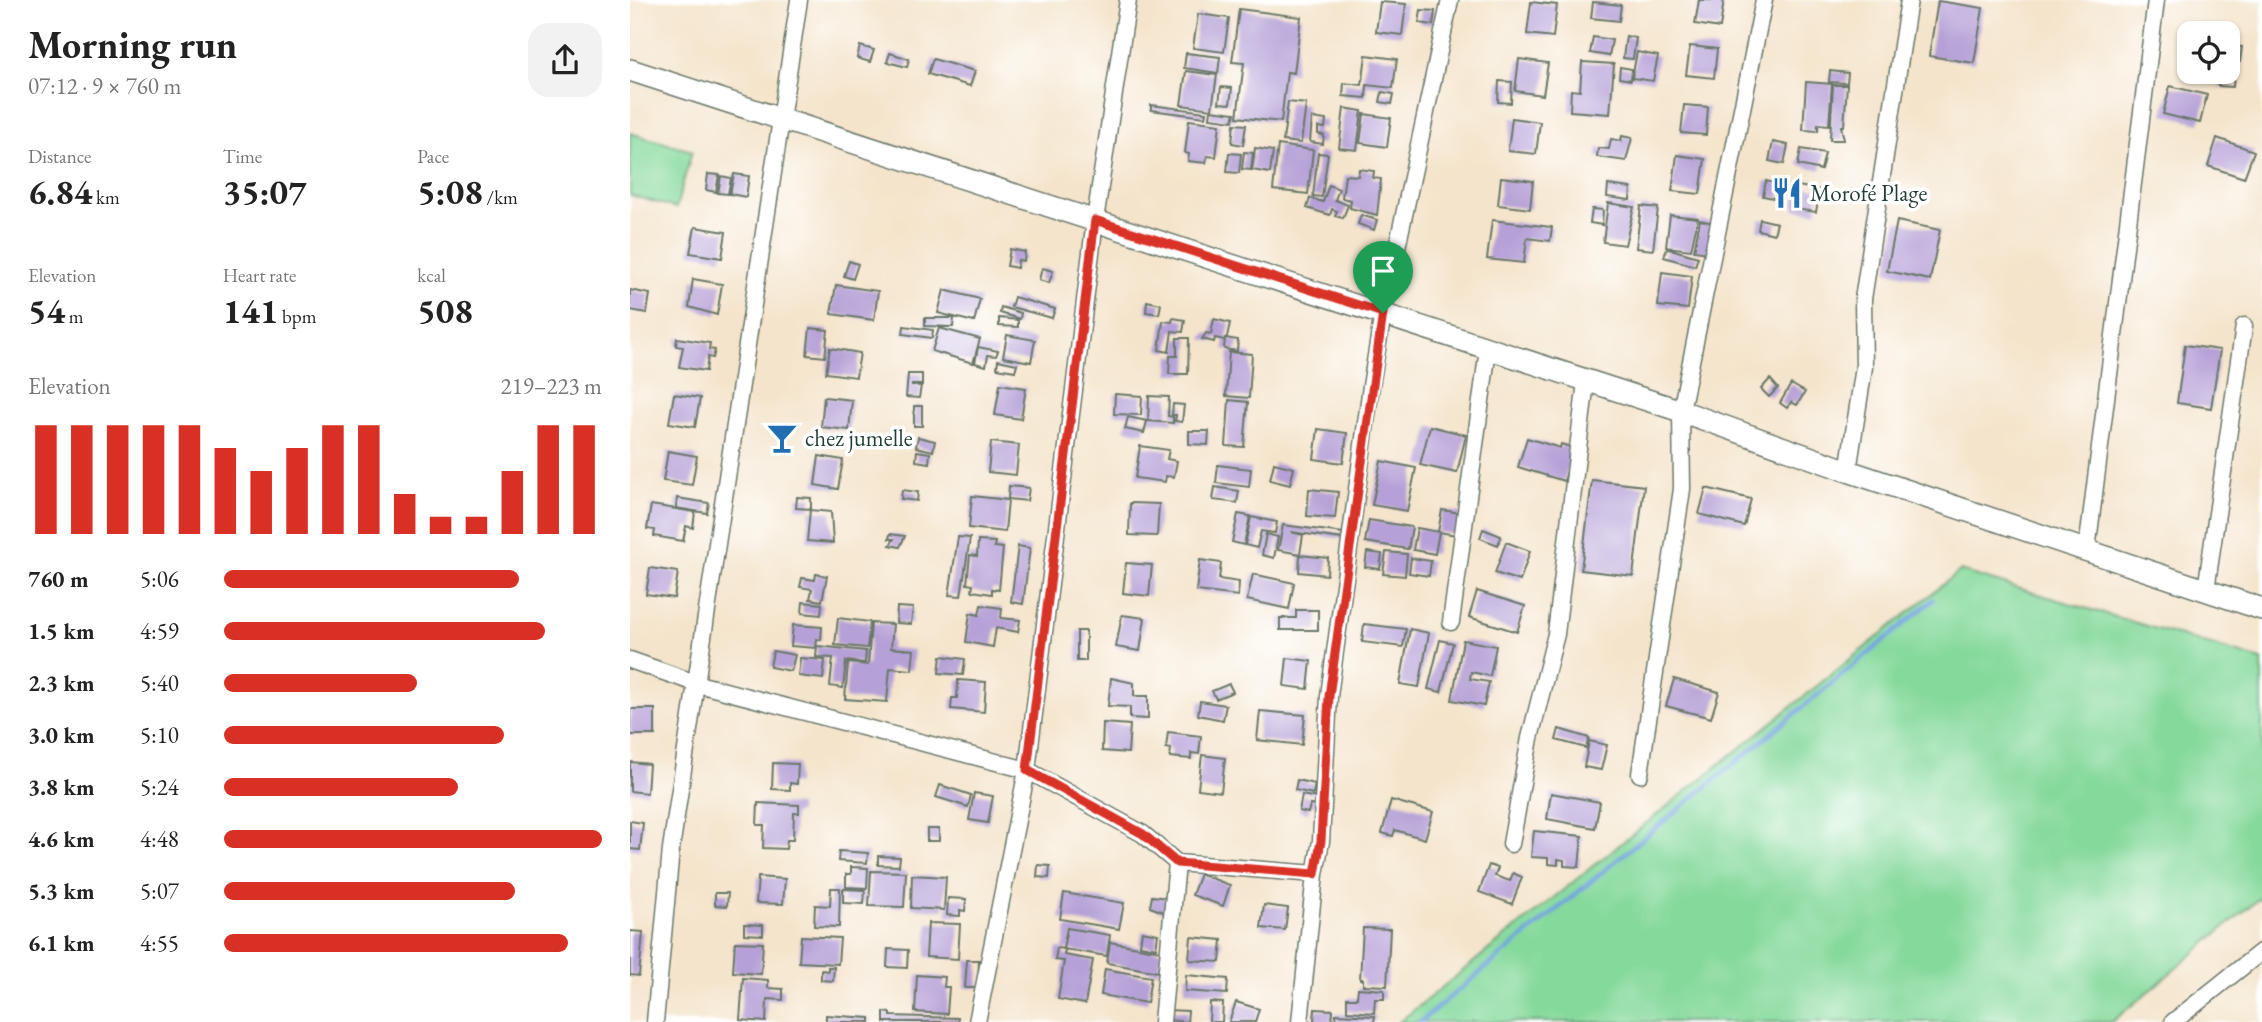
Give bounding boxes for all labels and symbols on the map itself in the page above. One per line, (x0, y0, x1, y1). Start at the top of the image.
restaurant icon: Morofé Plage (1770, 176, 1804, 210)
place label: Morofé Plage (1810, 178, 1927, 208)
pin (1353, 241, 1413, 313)
bar icon: chez jumelle (765, 421, 799, 455)
place label: chez jumelle (805, 423, 913, 453)

